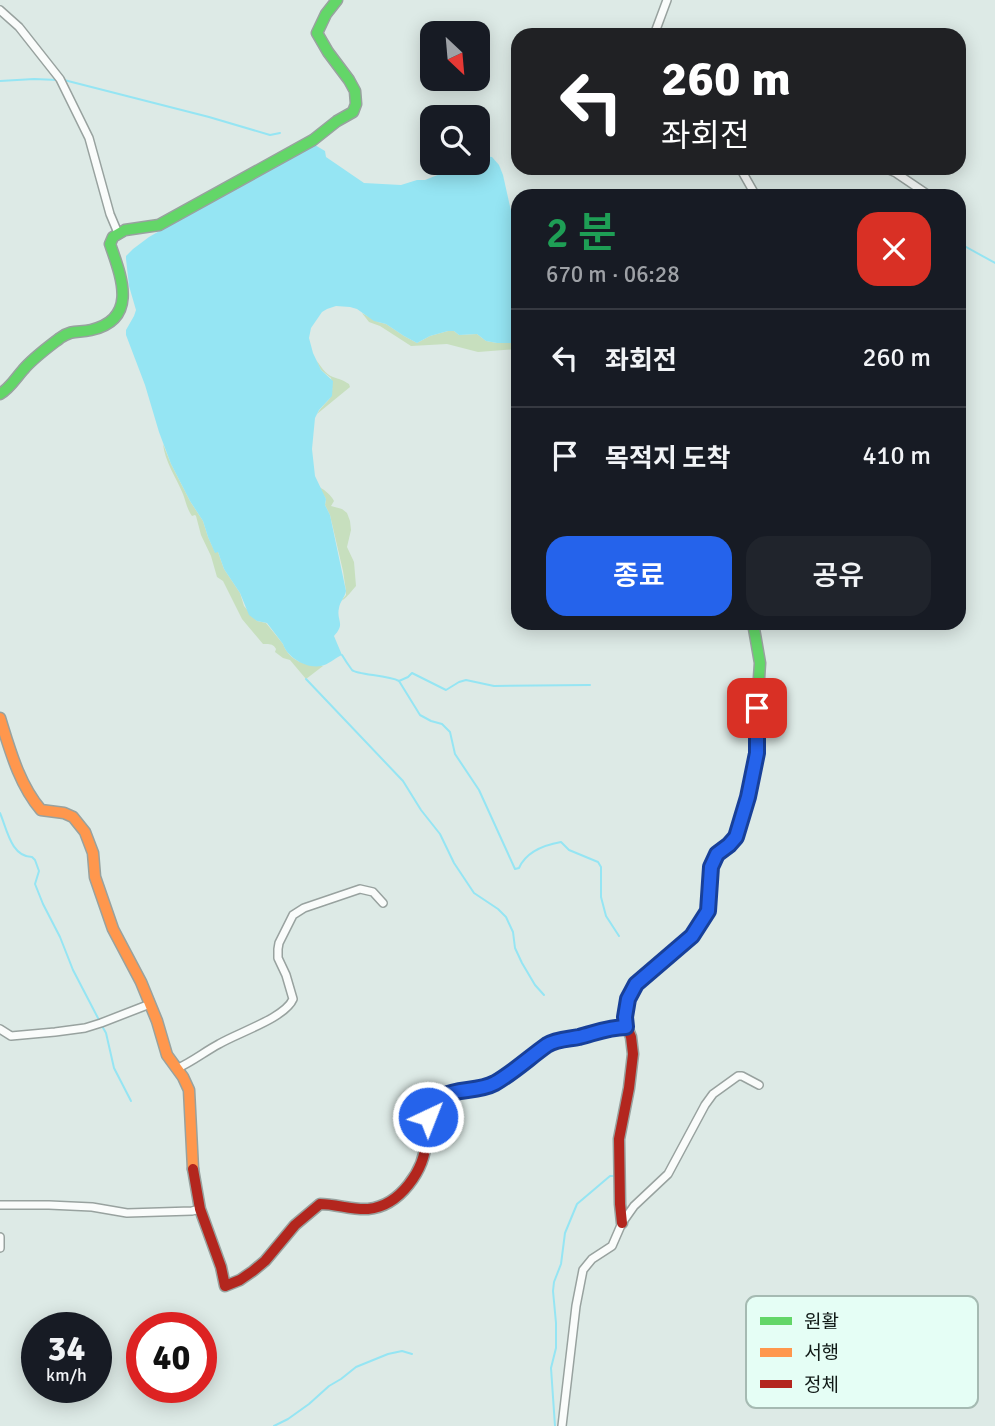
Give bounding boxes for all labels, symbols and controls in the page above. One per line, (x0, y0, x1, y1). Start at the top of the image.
north arrow (420, 21, 490, 91)
map controls (420, 21, 490, 175)
text: 260 m (661, 49, 791, 109)
icon: left (546, 56, 637, 147)
button: search (420, 105, 490, 175)
text: 좌회전 (661, 116, 749, 155)
text: 2 분 (546, 208, 617, 259)
button: close (857, 212, 931, 286)
text: 670 m · 06:28 (546, 260, 680, 289)
icon: left (546, 339, 584, 377)
text: 260 m (862, 342, 931, 374)
text: 좌회전 (605, 345, 677, 377)
icon: arrive (546, 437, 584, 475)
text: 410 m (862, 440, 931, 472)
text: 목적지 도착 (605, 443, 730, 475)
button: 종료 (546, 536, 732, 616)
button: 공유 (746, 536, 931, 616)
pin (727, 678, 787, 738)
icon: arrive (738, 689, 776, 727)
position arrow (391, 1080, 465, 1154)
legend (746, 1296, 978, 1408)
text: 원활 (804, 1310, 839, 1334)
speed limit sign: 40 (126, 1312, 217, 1403)
text: 34 (48, 1327, 85, 1370)
text: 서행 (804, 1341, 839, 1365)
text: km/h (46, 1364, 87, 1386)
text: 정체 (804, 1373, 839, 1397)

